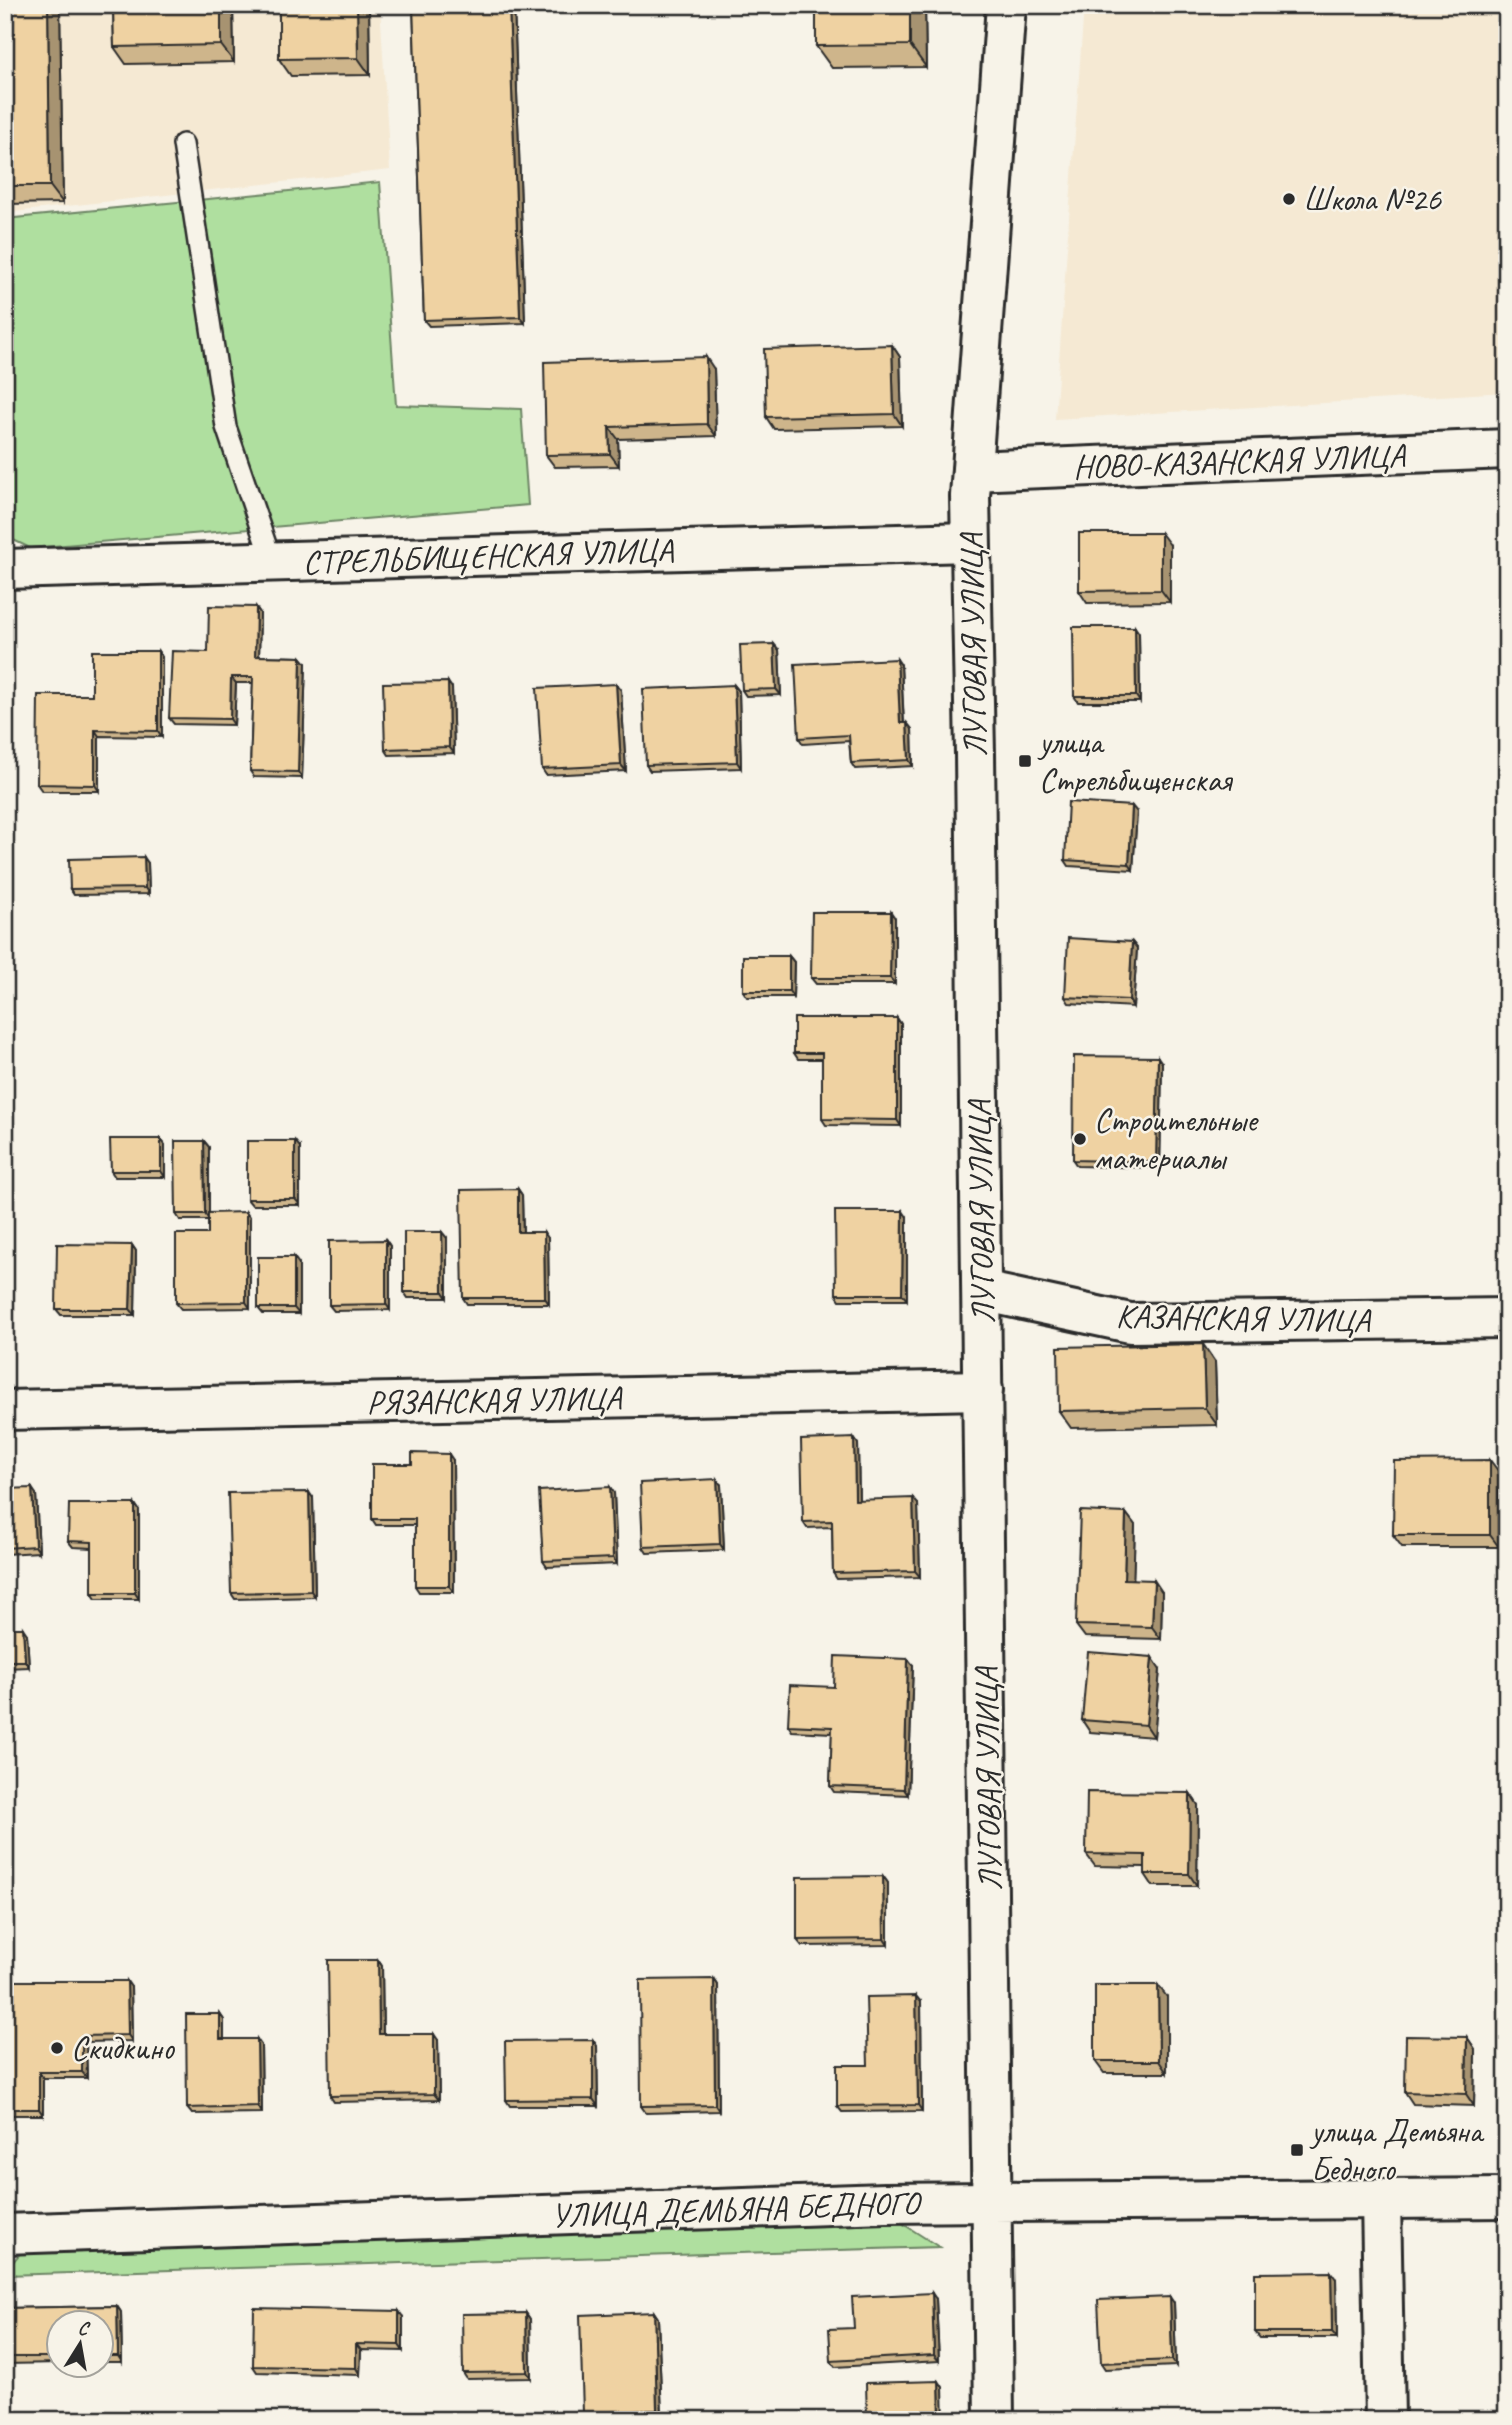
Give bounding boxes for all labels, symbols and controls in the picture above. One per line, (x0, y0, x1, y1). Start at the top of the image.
place label: Школа №26 (1303, 178, 1442, 220)
marker: Школа №26 (1281, 191, 1297, 207)
street label: НОВО-КАЗАНСКАЯ УЛИЦА (1072, 434, 1407, 488)
street label: СТРЕЛЬБИЩЕНСКАЯ УЛИЦА (302, 528, 675, 583)
street label: ЛУГОВАЯ УЛИЦА (950, 532, 996, 757)
place label: улица Стрельбищенская (1037, 721, 1234, 801)
marker: улица Стрельбищенская (1017, 753, 1033, 769)
street label: ЛУГОВАЯ УЛИЦА (958, 1099, 1004, 1324)
place label: Строительные материалы (1094, 1099, 1259, 1179)
marker: Строительные материалы (1072, 1131, 1088, 1147)
street label: КАЗАНСКАЯ УЛИЦА (1116, 1295, 1372, 1341)
street label: РЯЗАНСКАЯ УЛИЦА (366, 1377, 623, 1423)
street label: ЛУГОВАЯ УЛИЦА (965, 1666, 1011, 1891)
place label: Скидкино (71, 2027, 175, 2069)
marker: Скидкино (49, 2040, 65, 2056)
place label: улица Демьяна Бедного (1309, 2110, 1484, 2190)
marker: улица Демьяна Бедного (1289, 2142, 1305, 2158)
street label: УЛИЦА ДЕМЬЯНА БЕДНОГО (550, 2181, 923, 2236)
north arrow (46, 2310, 116, 2380)
text: С (76, 2316, 93, 2341)

